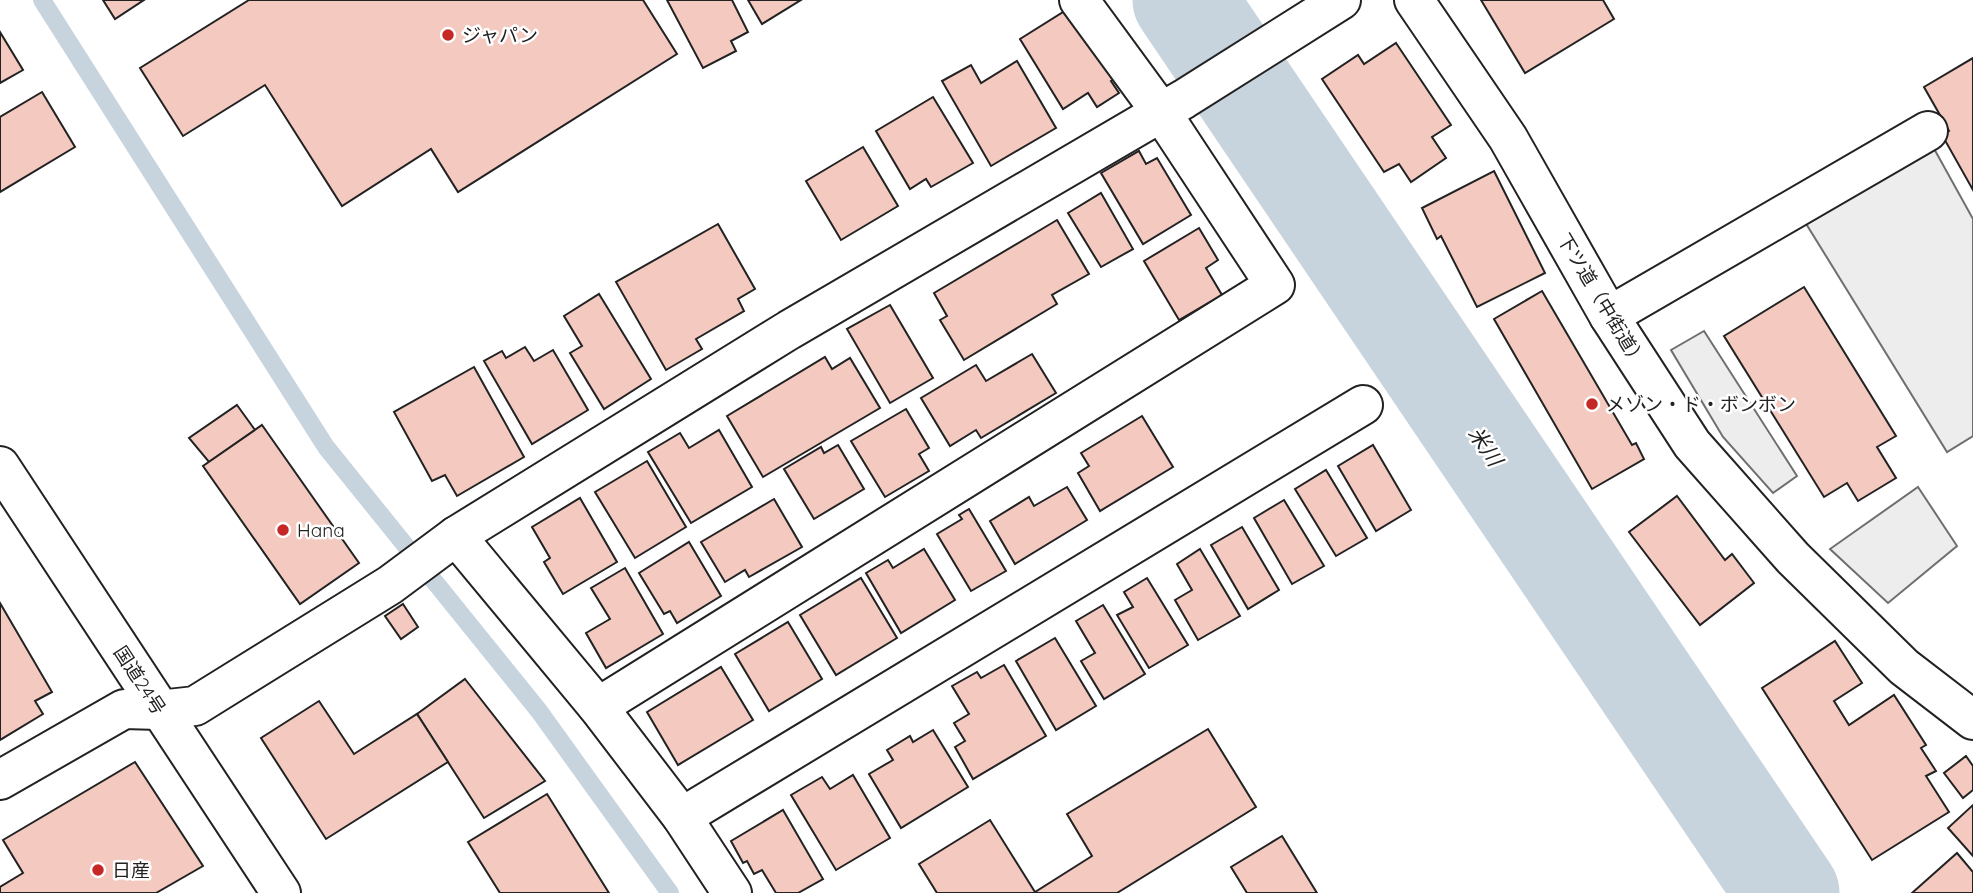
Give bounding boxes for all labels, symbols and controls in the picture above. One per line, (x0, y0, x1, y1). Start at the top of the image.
place label: ジャパン (462, 23, 538, 47)
marker: ジャパン (440, 27, 456, 43)
street label: 下ツ道（中街道） (1553, 229, 1651, 371)
place label: メゾン・ド・ボンボン (1606, 392, 1796, 416)
marker: メゾン・ド・ボンボン (1584, 396, 1600, 412)
water label: 米川 (1463, 421, 1510, 472)
place label: Hana (297, 518, 345, 542)
marker: Hana (275, 522, 291, 538)
street label: 国道24号 (109, 641, 171, 719)
place label: 日産 (112, 858, 150, 882)
marker: 日産 (90, 862, 106, 878)

